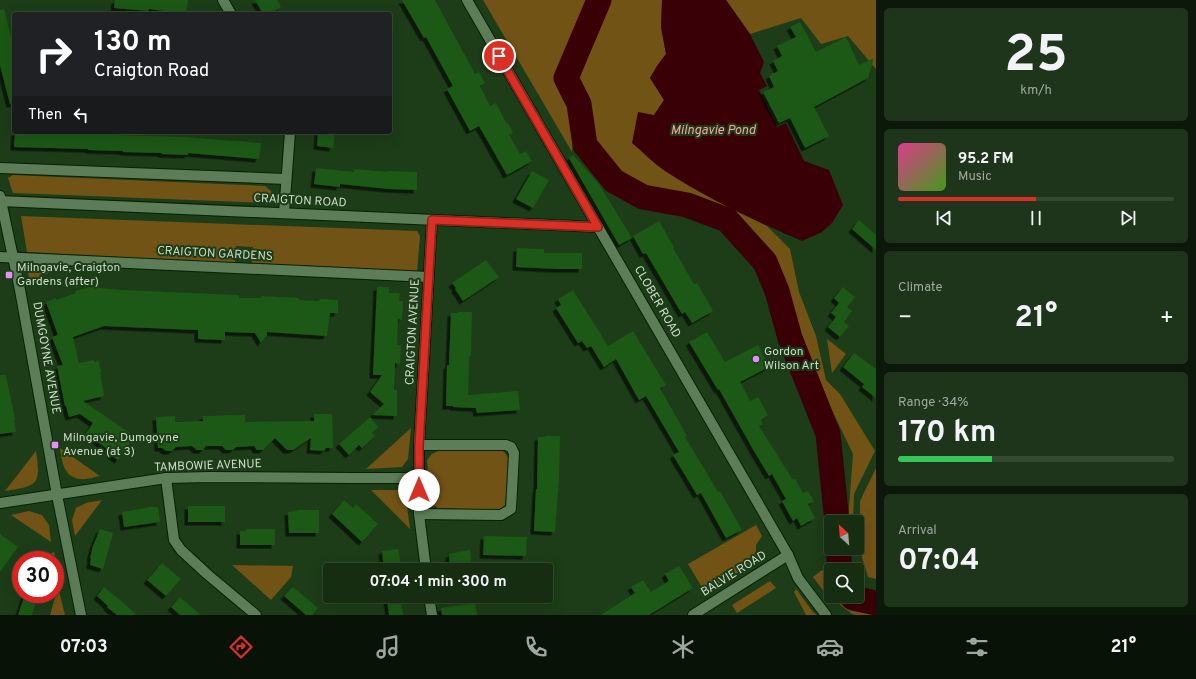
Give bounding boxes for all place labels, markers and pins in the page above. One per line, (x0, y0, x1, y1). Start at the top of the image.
pin (482, 39, 516, 73)
place label: Milngavie, Craigton Gardens (after) (17, 260, 120, 290)
marker: Milngavie, Craigton Gardens (after) (4, 270, 14, 280)
place label: Gordon Wilson Art (764, 344, 819, 374)
marker: Gordon Wilson Art (751, 354, 761, 364)
place label: Milngavie, Dumgoyne Avenue (at 3) (63, 430, 179, 460)
marker: Milngavie, Dumgoyne Avenue (at 3) (50, 440, 60, 450)

